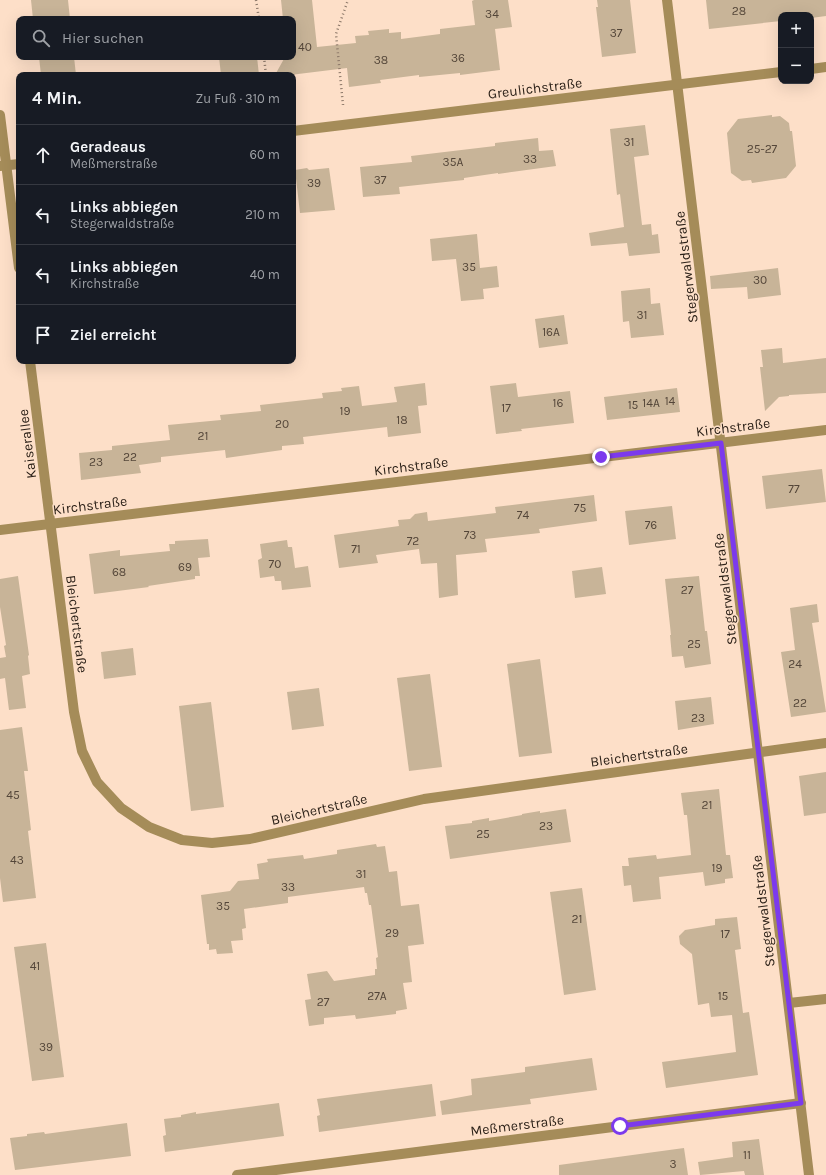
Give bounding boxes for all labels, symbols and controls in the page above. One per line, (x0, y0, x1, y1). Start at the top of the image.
house number: 28 (732, 4, 746, 18)
house number: 34 (485, 7, 499, 21)
map controls (778, 12, 814, 84)
button: + (778, 12, 814, 48)
search box (16, 16, 296, 60)
house number: 37 (610, 26, 623, 40)
icon: search (30, 27, 52, 49)
text: Hier suchen (62, 29, 144, 47)
house number: 40 (298, 40, 312, 54)
button: − (778, 48, 814, 84)
house number: 36 (451, 51, 465, 65)
house number: 38 (374, 53, 388, 67)
street label: Greulichstraße (487, 74, 583, 103)
text: 4 Min. (32, 88, 81, 108)
text: Zu Fuß · 310 m (196, 91, 280, 106)
house number: 31 (623, 135, 635, 149)
text: Geradeaus (70, 138, 146, 156)
house number: 25-27 (747, 142, 778, 156)
icon: ahead (32, 144, 54, 166)
text: 60 m (250, 147, 280, 162)
house number: 33 (523, 152, 537, 166)
house number: 35A (443, 155, 463, 169)
text: Meßmerstraße (70, 156, 157, 171)
house number: 37 (374, 173, 387, 187)
house number: 39 (307, 176, 321, 190)
text: Links abbiegen (70, 198, 178, 216)
icon: left (32, 204, 54, 226)
text: 210 m (245, 207, 280, 222)
street label: Stegerwaldstraße (671, 210, 702, 324)
text: Stegerwaldstraße (70, 216, 174, 231)
text: Links abbiegen (70, 258, 178, 276)
house number: 35 (462, 260, 476, 274)
icon: left (32, 264, 54, 286)
text: 40 m (250, 267, 280, 282)
house number: 30 (753, 273, 767, 287)
text: Kirchstraße (70, 276, 139, 291)
house number: 31 (636, 308, 648, 322)
icon: arrive (32, 324, 54, 346)
house number: 16A (542, 325, 560, 339)
text: Ziel erreicht (70, 326, 156, 344)
house number: 14 (665, 394, 676, 408)
house number: 16 (553, 396, 564, 410)
house number: 14A (642, 396, 660, 410)
house number: 15 (628, 398, 639, 412)
house number: 17 (501, 401, 511, 415)
house number: 19 (340, 404, 350, 418)
street label: Kaiserallee (15, 408, 40, 480)
house number: 18 (396, 413, 408, 427)
street label: Kirchstraße (695, 415, 771, 440)
house number: 20 (275, 417, 289, 431)
house number: 21 (198, 429, 208, 443)
route end (592, 448, 610, 466)
house number: 22 (123, 450, 137, 464)
street label: Kirchstraße (373, 454, 449, 479)
house number: 23 (89, 455, 103, 469)
house number: 77 (788, 482, 800, 496)
street label: Kirchstraße (52, 493, 128, 518)
house number: 75 (574, 501, 586, 515)
house number: 74 (517, 508, 529, 522)
house number: 76 (645, 518, 657, 532)
house number: 73 (464, 528, 476, 542)
street label: Stegerwaldstraße (710, 532, 741, 646)
house number: 72 (407, 534, 419, 548)
house number: 71 (351, 542, 361, 556)
house number: 70 (269, 557, 281, 571)
house number: 69 (178, 560, 192, 574)
house number: 68 (112, 565, 126, 579)
street label: Bleichertstraße (62, 574, 91, 674)
house number: 27 (681, 583, 694, 597)
house number: 25 (687, 637, 701, 651)
house number: 24 (788, 657, 802, 671)
house number: 22 (793, 696, 807, 710)
house number: 23 (691, 711, 705, 725)
street label: Bleichertstraße (589, 740, 689, 771)
house number: 45 (6, 788, 20, 802)
street label: Bleichertstraße (269, 790, 369, 829)
house number: 21 (702, 798, 712, 812)
house number: 23 (539, 819, 553, 833)
house number: 25 (476, 827, 490, 841)
house number: 43 (10, 853, 24, 867)
street label: Stegerwaldstraße (748, 854, 779, 968)
house number: 19 (712, 861, 722, 875)
house number: 31 (355, 867, 367, 881)
house number: 33 (281, 880, 295, 894)
house number: 35 (216, 899, 230, 913)
house number: 21 (572, 912, 582, 926)
house number: 29 (385, 926, 399, 940)
house number: 17 (720, 927, 730, 941)
house number: 41 (30, 959, 40, 973)
house number: 27A (367, 989, 387, 1003)
house number: 15 (718, 989, 729, 1003)
house number: 27 (317, 995, 330, 1009)
house number: 39 (39, 1040, 53, 1054)
street label: Meßmerstraße (469, 1111, 565, 1140)
route start (611, 1117, 629, 1135)
house number: 11 (743, 1148, 751, 1162)
house number: 3 (669, 1157, 677, 1171)

